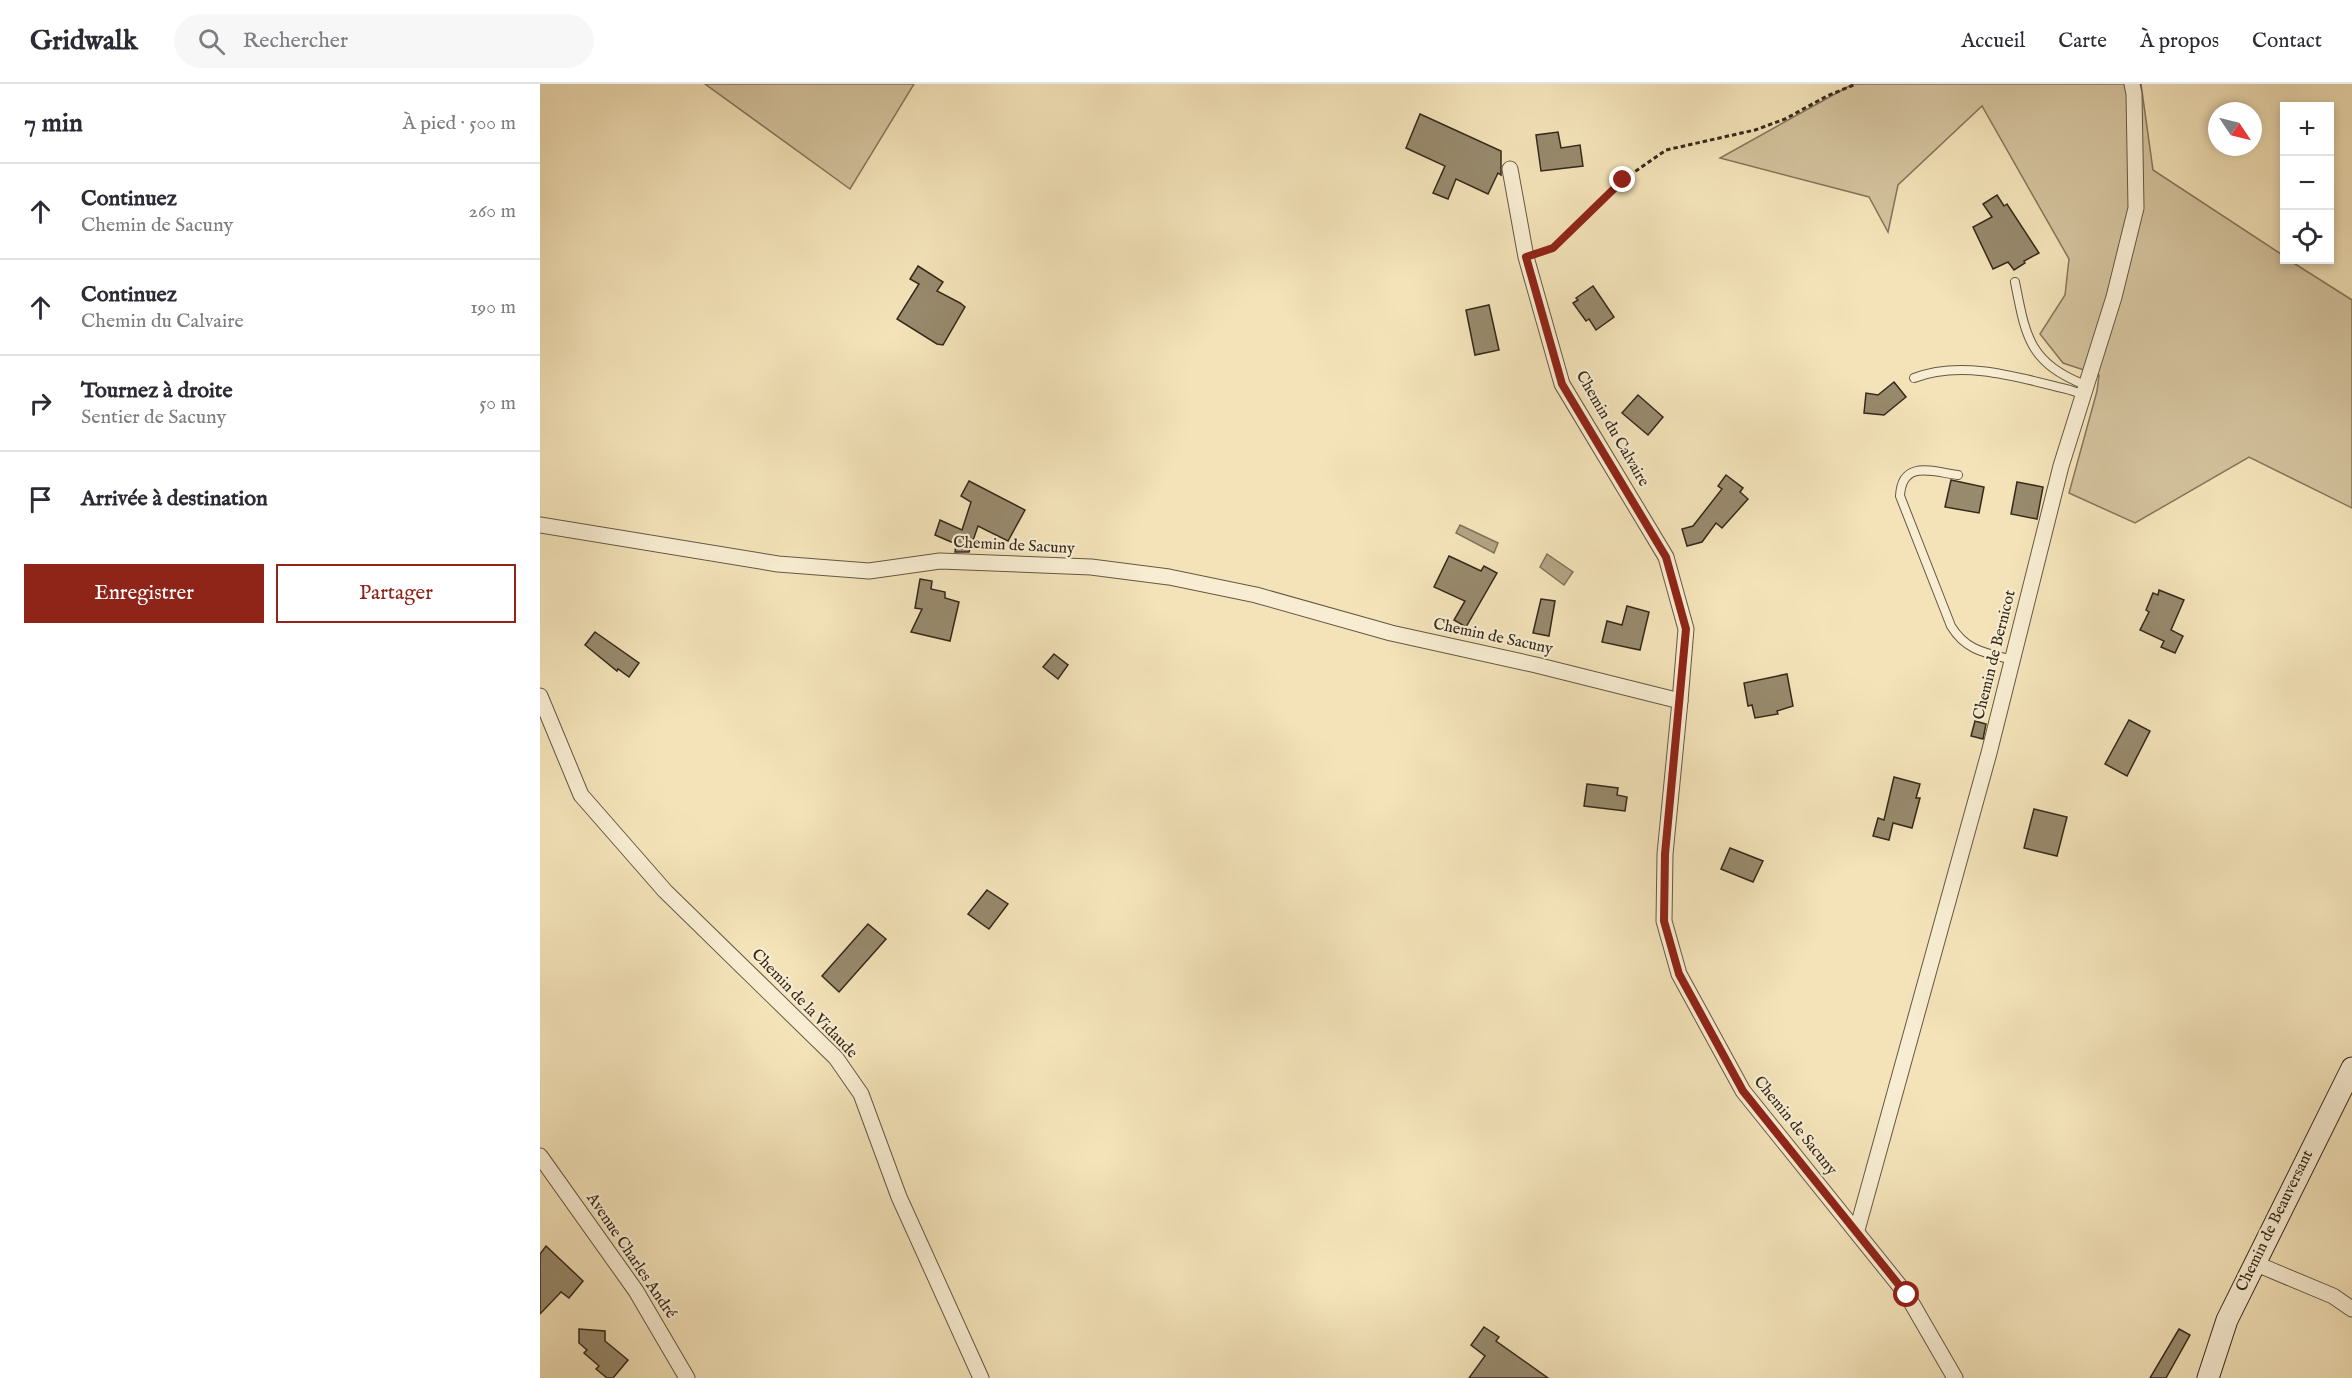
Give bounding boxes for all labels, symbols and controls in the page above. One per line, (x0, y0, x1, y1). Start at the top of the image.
search box (174, 14, 594, 68)
text: Gridwalk (30, 24, 138, 59)
icon: search (195, 25, 228, 58)
text: Rechercher (243, 27, 348, 55)
text: Accueil (1961, 28, 2025, 55)
text: Carte (2058, 28, 2107, 55)
text: À propos (2140, 28, 2219, 55)
text: Contact (2252, 28, 2322, 55)
north arrow (2208, 102, 2262, 156)
map controls (2280, 102, 2334, 264)
button: + (2280, 102, 2334, 156)
text: 7 min (24, 107, 83, 140)
text: À pied · 500 m (402, 111, 516, 136)
button: − (2280, 156, 2334, 210)
route end (1609, 166, 1635, 192)
text: Continuez (81, 185, 177, 213)
icon: ahead (24, 195, 57, 228)
text: 260 m (469, 199, 516, 224)
button: locate (2280, 210, 2334, 264)
text: Chemin de Sacuny (81, 213, 233, 238)
text: Continuez (81, 281, 177, 309)
icon: ahead (24, 291, 57, 324)
text: 190 m (470, 295, 516, 320)
text: Chemin du Calvaire (81, 309, 244, 334)
street label: Chemin du Calvaire (1571, 368, 1653, 490)
text: Tournez à droite (81, 377, 232, 405)
icon: right (24, 387, 57, 420)
text: 50 m (479, 391, 516, 416)
text: Sentier de Sacuny (81, 405, 226, 430)
icon: arrive (24, 483, 57, 516)
text: Arrivée à destination (81, 485, 268, 513)
street label: Chemin de Sacuny (953, 533, 1075, 559)
button: Enregistrer (24, 564, 264, 623)
button: Partager (276, 564, 516, 623)
street label: Chemin de Bernicot (1969, 588, 2021, 722)
street label: Chemin de Sacuny (1431, 615, 1555, 659)
street label: Chemin de la Vidaude (747, 945, 861, 1063)
street label: Chemin de Sacuny (1749, 1072, 1841, 1180)
street label: Chemin de Beauversant (2232, 1146, 2318, 1295)
street label: Avenue Charles André (581, 1189, 680, 1323)
route start (1893, 1281, 1919, 1307)

